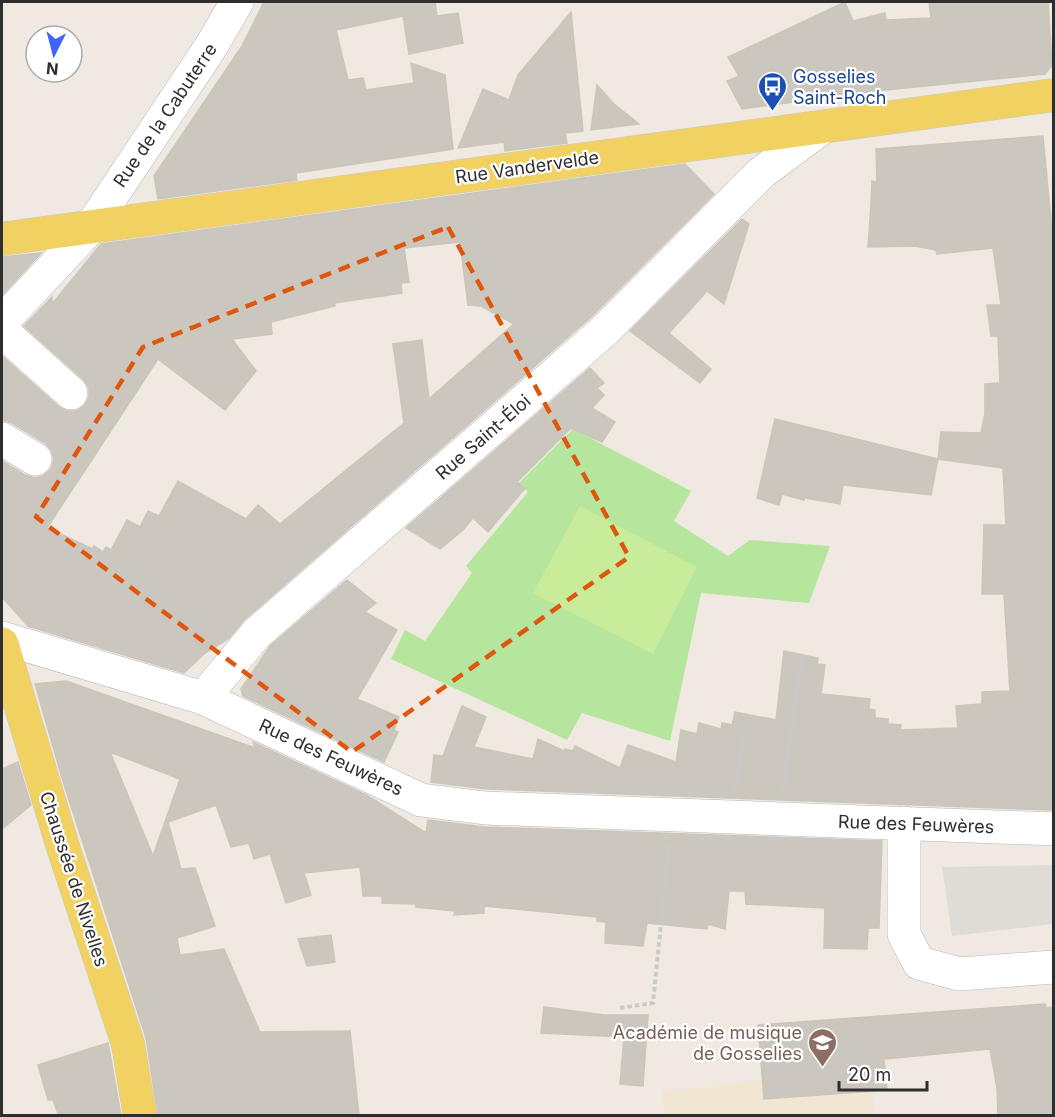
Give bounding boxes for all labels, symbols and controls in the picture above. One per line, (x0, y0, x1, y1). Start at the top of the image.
north arrow (24, 24, 84, 84)
street label: Rue de la Cabuterre (109, 39, 221, 191)
text: N (45, 58, 60, 80)
place label: Gosselies Saint-Roch (793, 66, 887, 108)
bus stop icon: Gosselies Saint-Roch (756, 70, 788, 112)
street label: Rue Vandervelde (454, 147, 600, 187)
street label: Rue Saint-Éloi (431, 389, 535, 484)
street label: Rue des Feuwères (256, 714, 406, 800)
street label: Chaussée de Nivelles (36, 789, 112, 969)
street label: Rue des Feuwères (838, 811, 994, 837)
place label: Académie de musique de Gosselies (613, 1022, 802, 1064)
school or university icon: Académie de musique de Gosselies (807, 1026, 839, 1068)
scale bar (839, 1054, 928, 1092)
text: 20 m (848, 1064, 891, 1085)

